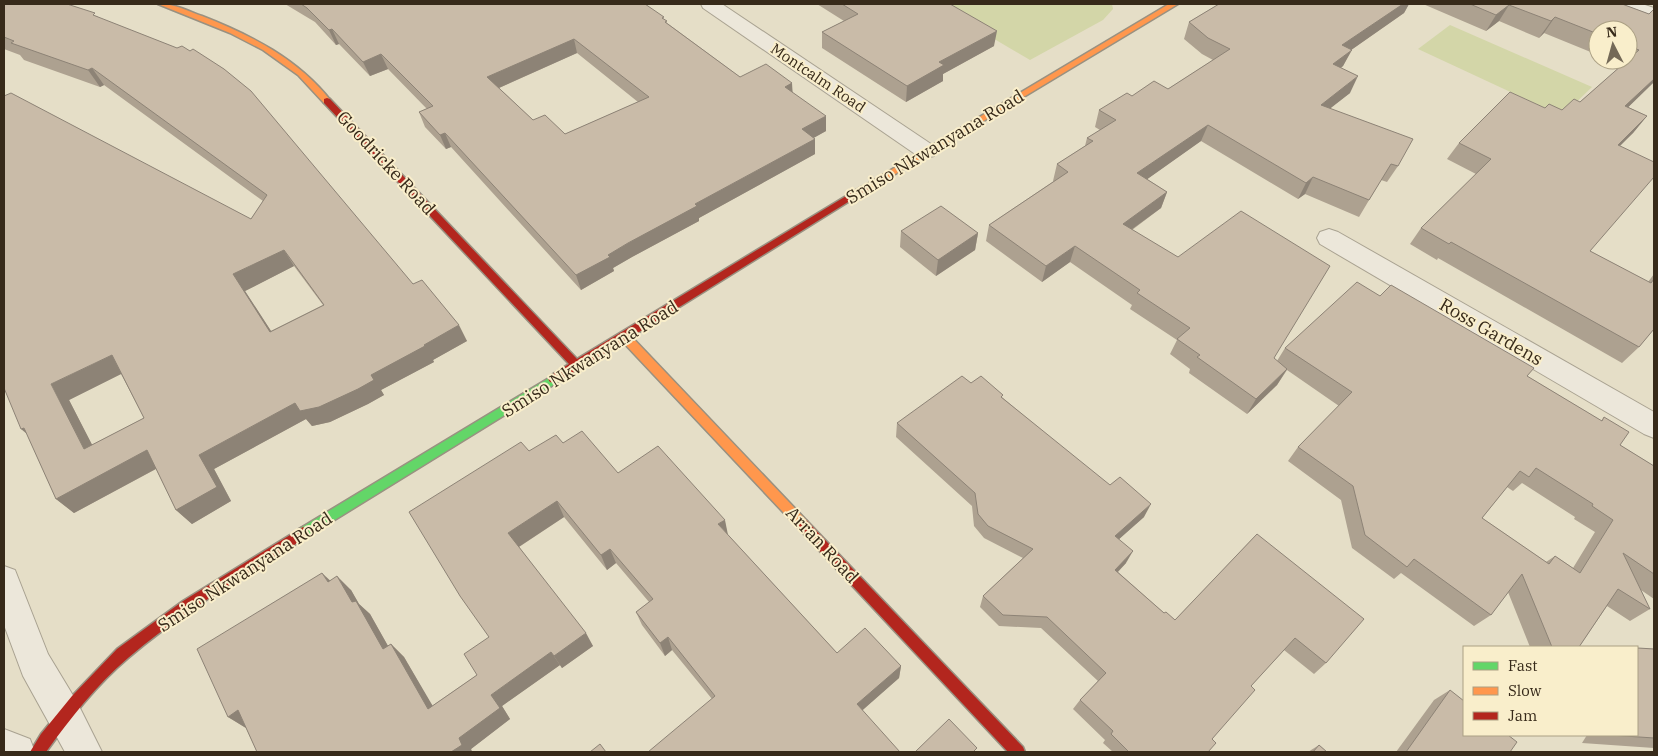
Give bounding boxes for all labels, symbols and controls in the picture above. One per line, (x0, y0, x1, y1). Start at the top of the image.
north arrow (1588, 20, 1638, 70)
text: N (1605, 23, 1618, 42)
street label: Montcalm Road (767, 39, 869, 116)
street label: Smiso Nkwanyana Road (842, 84, 1028, 209)
street label: Goodricke Road (332, 106, 441, 220)
street label: Ross Gardens (1436, 293, 1547, 370)
street label: Smiso Nkwanyana Road (497, 295, 682, 422)
street label: Arran Road (781, 501, 864, 588)
street label: Smiso Nkwanyana Road (153, 506, 336, 637)
legend (1463, 646, 1638, 736)
text: Fast (1508, 656, 1538, 675)
text: Slow (1508, 681, 1542, 700)
text: Jam (1508, 706, 1537, 725)

